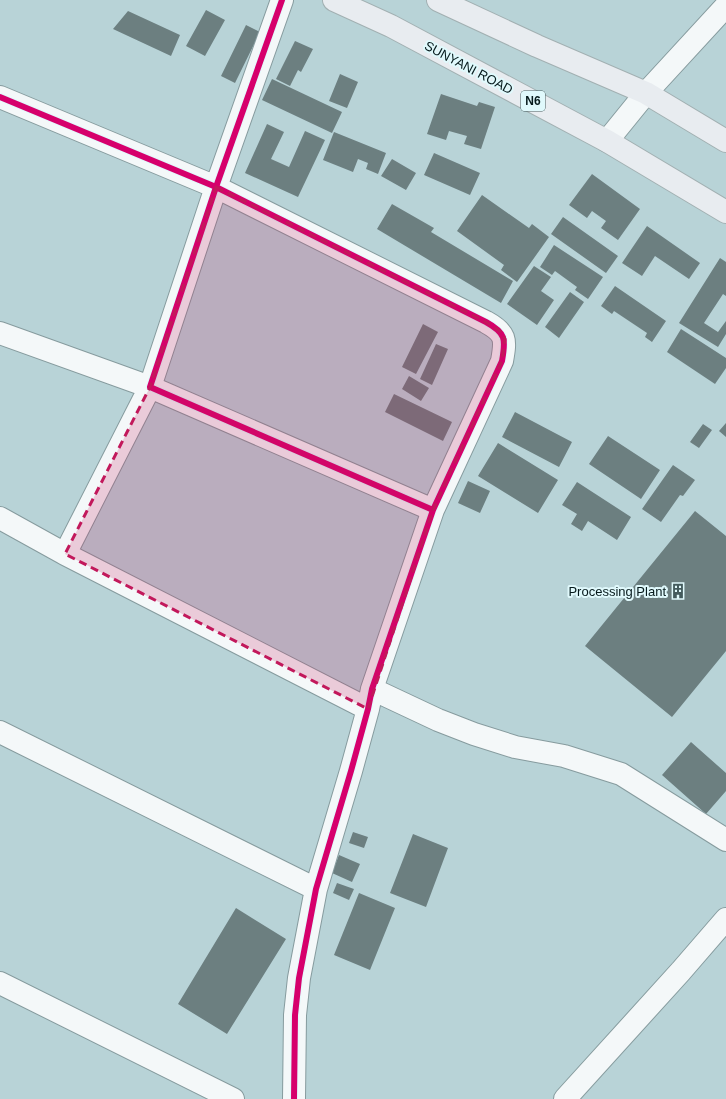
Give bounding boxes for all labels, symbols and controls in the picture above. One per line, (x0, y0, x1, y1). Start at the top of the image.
street label: SUNYANI ROAD (422, 38, 516, 97)
road number: N6 (521, 91, 545, 111)
building icon: Processing Plant (669, 582, 687, 600)
place label: Processing Plant (568, 584, 666, 599)

